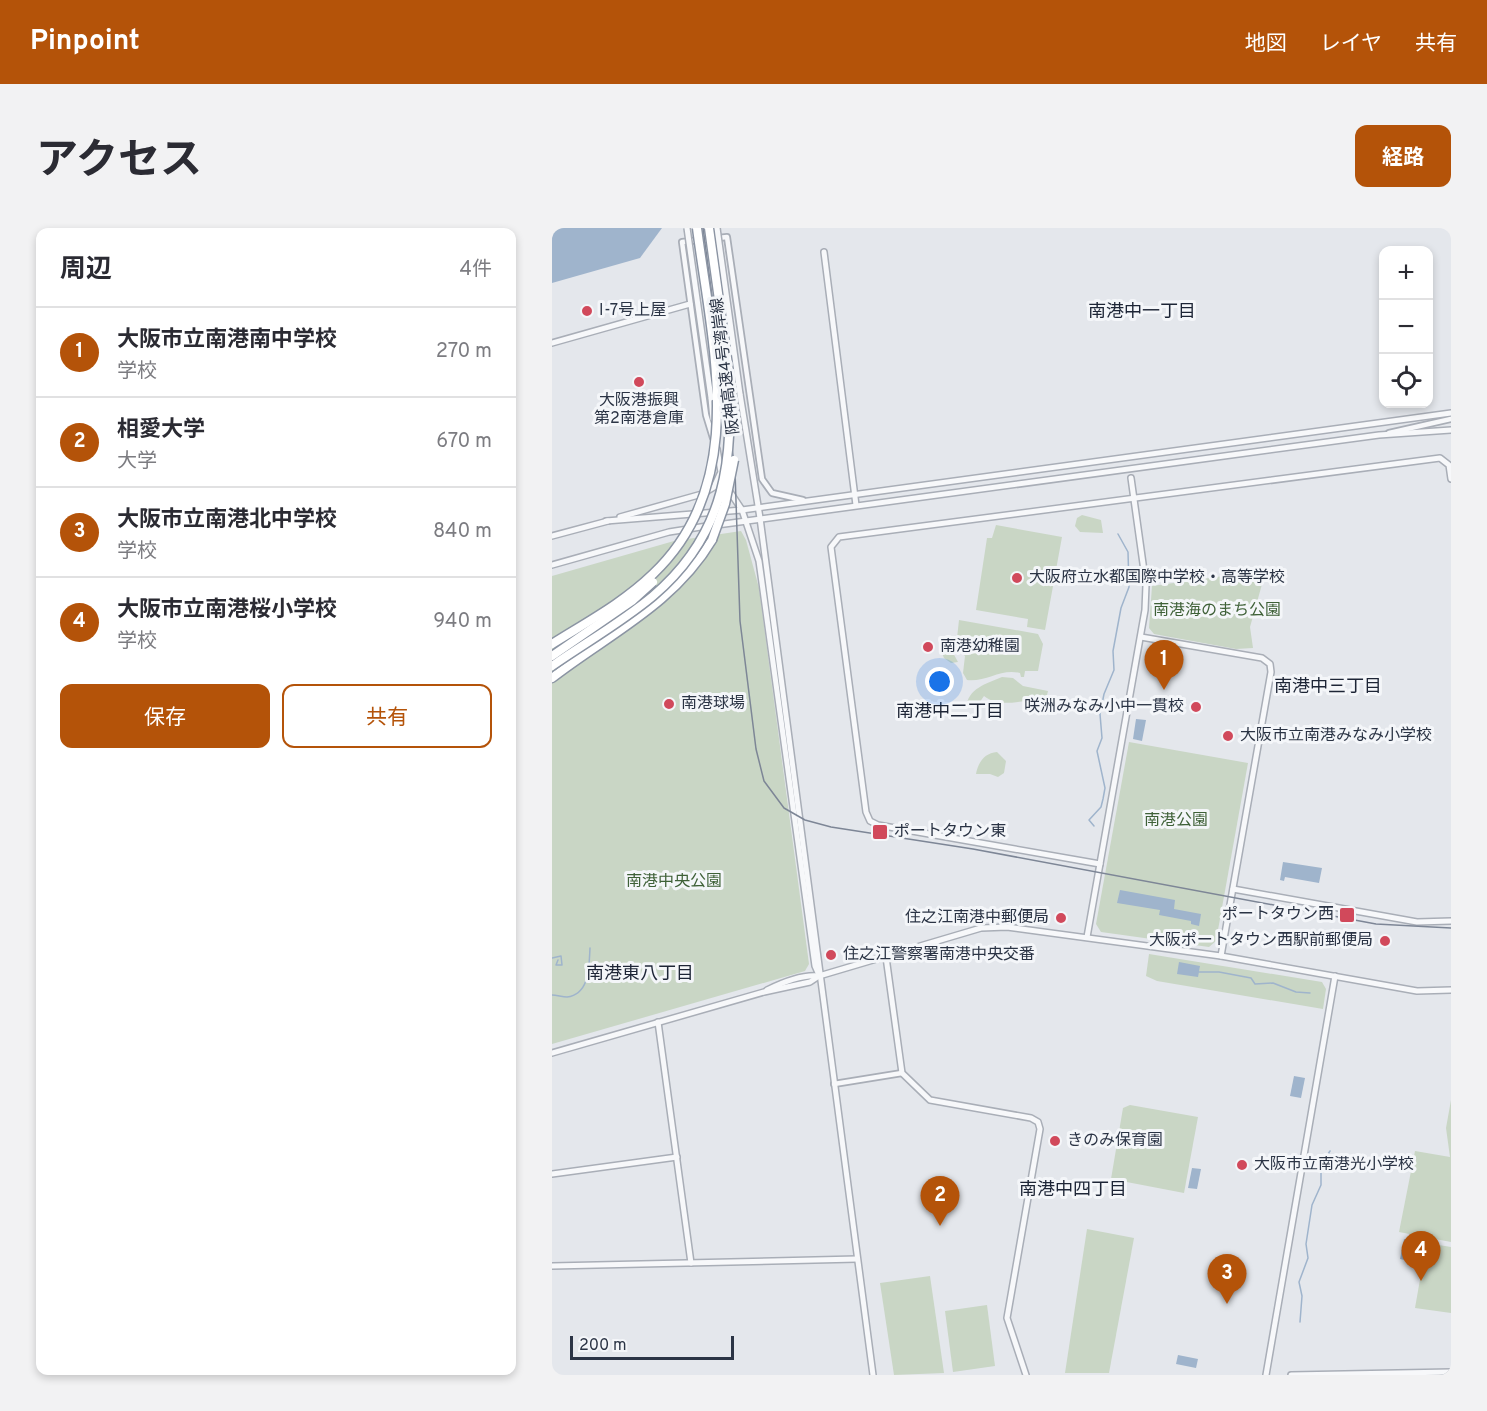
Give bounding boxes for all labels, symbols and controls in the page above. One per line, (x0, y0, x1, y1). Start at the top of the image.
text: Pinpoint (30, 24, 140, 60)
text: 地図 (1245, 31, 1287, 58)
text: レイヤ (1320, 31, 1382, 58)
text: 共有 (1415, 31, 1457, 58)
button: 経路 (1355, 125, 1451, 187)
text: アクセス (36, 136, 202, 189)
map controls (1379, 246, 1433, 408)
button: + (1379, 246, 1433, 300)
text: 周辺 (60, 254, 112, 287)
text: 4件 (460, 257, 492, 283)
street label: 阪神高速4号湾岸線 (708, 296, 744, 436)
button: − (1379, 300, 1433, 354)
place label: I-7号上屋 (599, 301, 666, 321)
district label: 南港中一丁目 (1088, 301, 1196, 324)
marker: I-7号上屋 (580, 304, 594, 318)
text: 大阪市立南港南中学校 (117, 327, 337, 354)
text: 1 (76, 339, 84, 365)
text: 270 m (436, 339, 492, 365)
button: locate (1379, 354, 1433, 408)
text: 学校 (117, 359, 157, 385)
marker: 大阪港振興 第2南港倉庫 (632, 375, 646, 389)
place label: 大阪港振興 第2南港倉庫 (594, 391, 684, 429)
text: 相愛大学 (117, 417, 205, 444)
text: 2 (73, 429, 86, 455)
text: 670 m (436, 429, 492, 455)
text: 大学 (117, 449, 157, 475)
text: 大阪市立南港北中学校 (117, 507, 337, 534)
text: 3 (74, 519, 86, 545)
text: 840 m (433, 519, 492, 545)
text: 学校 (117, 539, 157, 565)
place label: 大阪府立水都国際中学校・高等学校 (1029, 568, 1285, 588)
marker: 大阪府立水都国際中学校・高等学校 (1010, 571, 1024, 585)
text: 大阪市立南港桜小学校 (117, 597, 337, 624)
park label: 南港海のまち公園 (1153, 601, 1281, 621)
text: 4 (73, 609, 86, 635)
text: 940 m (433, 609, 492, 635)
text: 学校 (117, 629, 157, 655)
place label: 南港幼稚園 (940, 637, 1020, 657)
marker: 南港幼稚園 (921, 640, 935, 654)
pin: 1 (1144, 640, 1184, 690)
your location (925, 667, 954, 696)
district label: 南港中三丁目 (1274, 676, 1382, 699)
button: 保存 (60, 684, 270, 748)
button: 共有 (282, 684, 492, 748)
place label: 南港球場 (681, 694, 745, 714)
marker: 南港球場 (662, 697, 676, 711)
place label: 咲洲みなみ小中一貫校 (1024, 697, 1184, 717)
marker: 咲洲みなみ小中一貫校 (1189, 700, 1203, 714)
district label: 南港中二丁目 (896, 701, 1004, 724)
place label: 大阪市立南港みなみ小学校 (1240, 726, 1432, 746)
marker: 大阪市立南港みなみ小学校 (1221, 729, 1235, 743)
park label: 南港公園 (1144, 811, 1208, 831)
place label: ポートタウン東 (894, 822, 1006, 842)
marker: ポートタウン東 (871, 823, 889, 841)
park label: 南港中央公園 (626, 872, 722, 892)
place label: ポートタウン西 (1222, 905, 1334, 925)
marker: ポートタウン西 (1338, 906, 1356, 924)
place label: 住之江南港中郵便局 (905, 908, 1049, 928)
marker: 住之江南港中郵便局 (1054, 911, 1068, 925)
place label: 大阪ポートタウン西駅前郵便局 (1149, 931, 1373, 951)
marker: 大阪ポートタウン西駅前郵便局 (1378, 934, 1392, 948)
place label: 住之江警察署南港中央交番 (843, 945, 1035, 965)
marker: 住之江警察署南港中央交番 (824, 948, 838, 962)
district label: 南港東八丁目 (586, 963, 694, 986)
place label: きのみ保育園 (1067, 1131, 1163, 1151)
marker: きのみ保育園 (1048, 1134, 1062, 1148)
place label: 大阪市立南港光小学校 (1254, 1155, 1414, 1175)
marker: 大阪市立南港光小学校 (1235, 1158, 1249, 1172)
pin: 2 (920, 1176, 960, 1226)
district label: 南港中四丁目 (1019, 1179, 1127, 1202)
pin: 4 (1402, 1232, 1440, 1281)
pin: 3 (1208, 1254, 1246, 1304)
scale bar (570, 1333, 734, 1360)
text: 200 m (579, 1336, 627, 1356)

